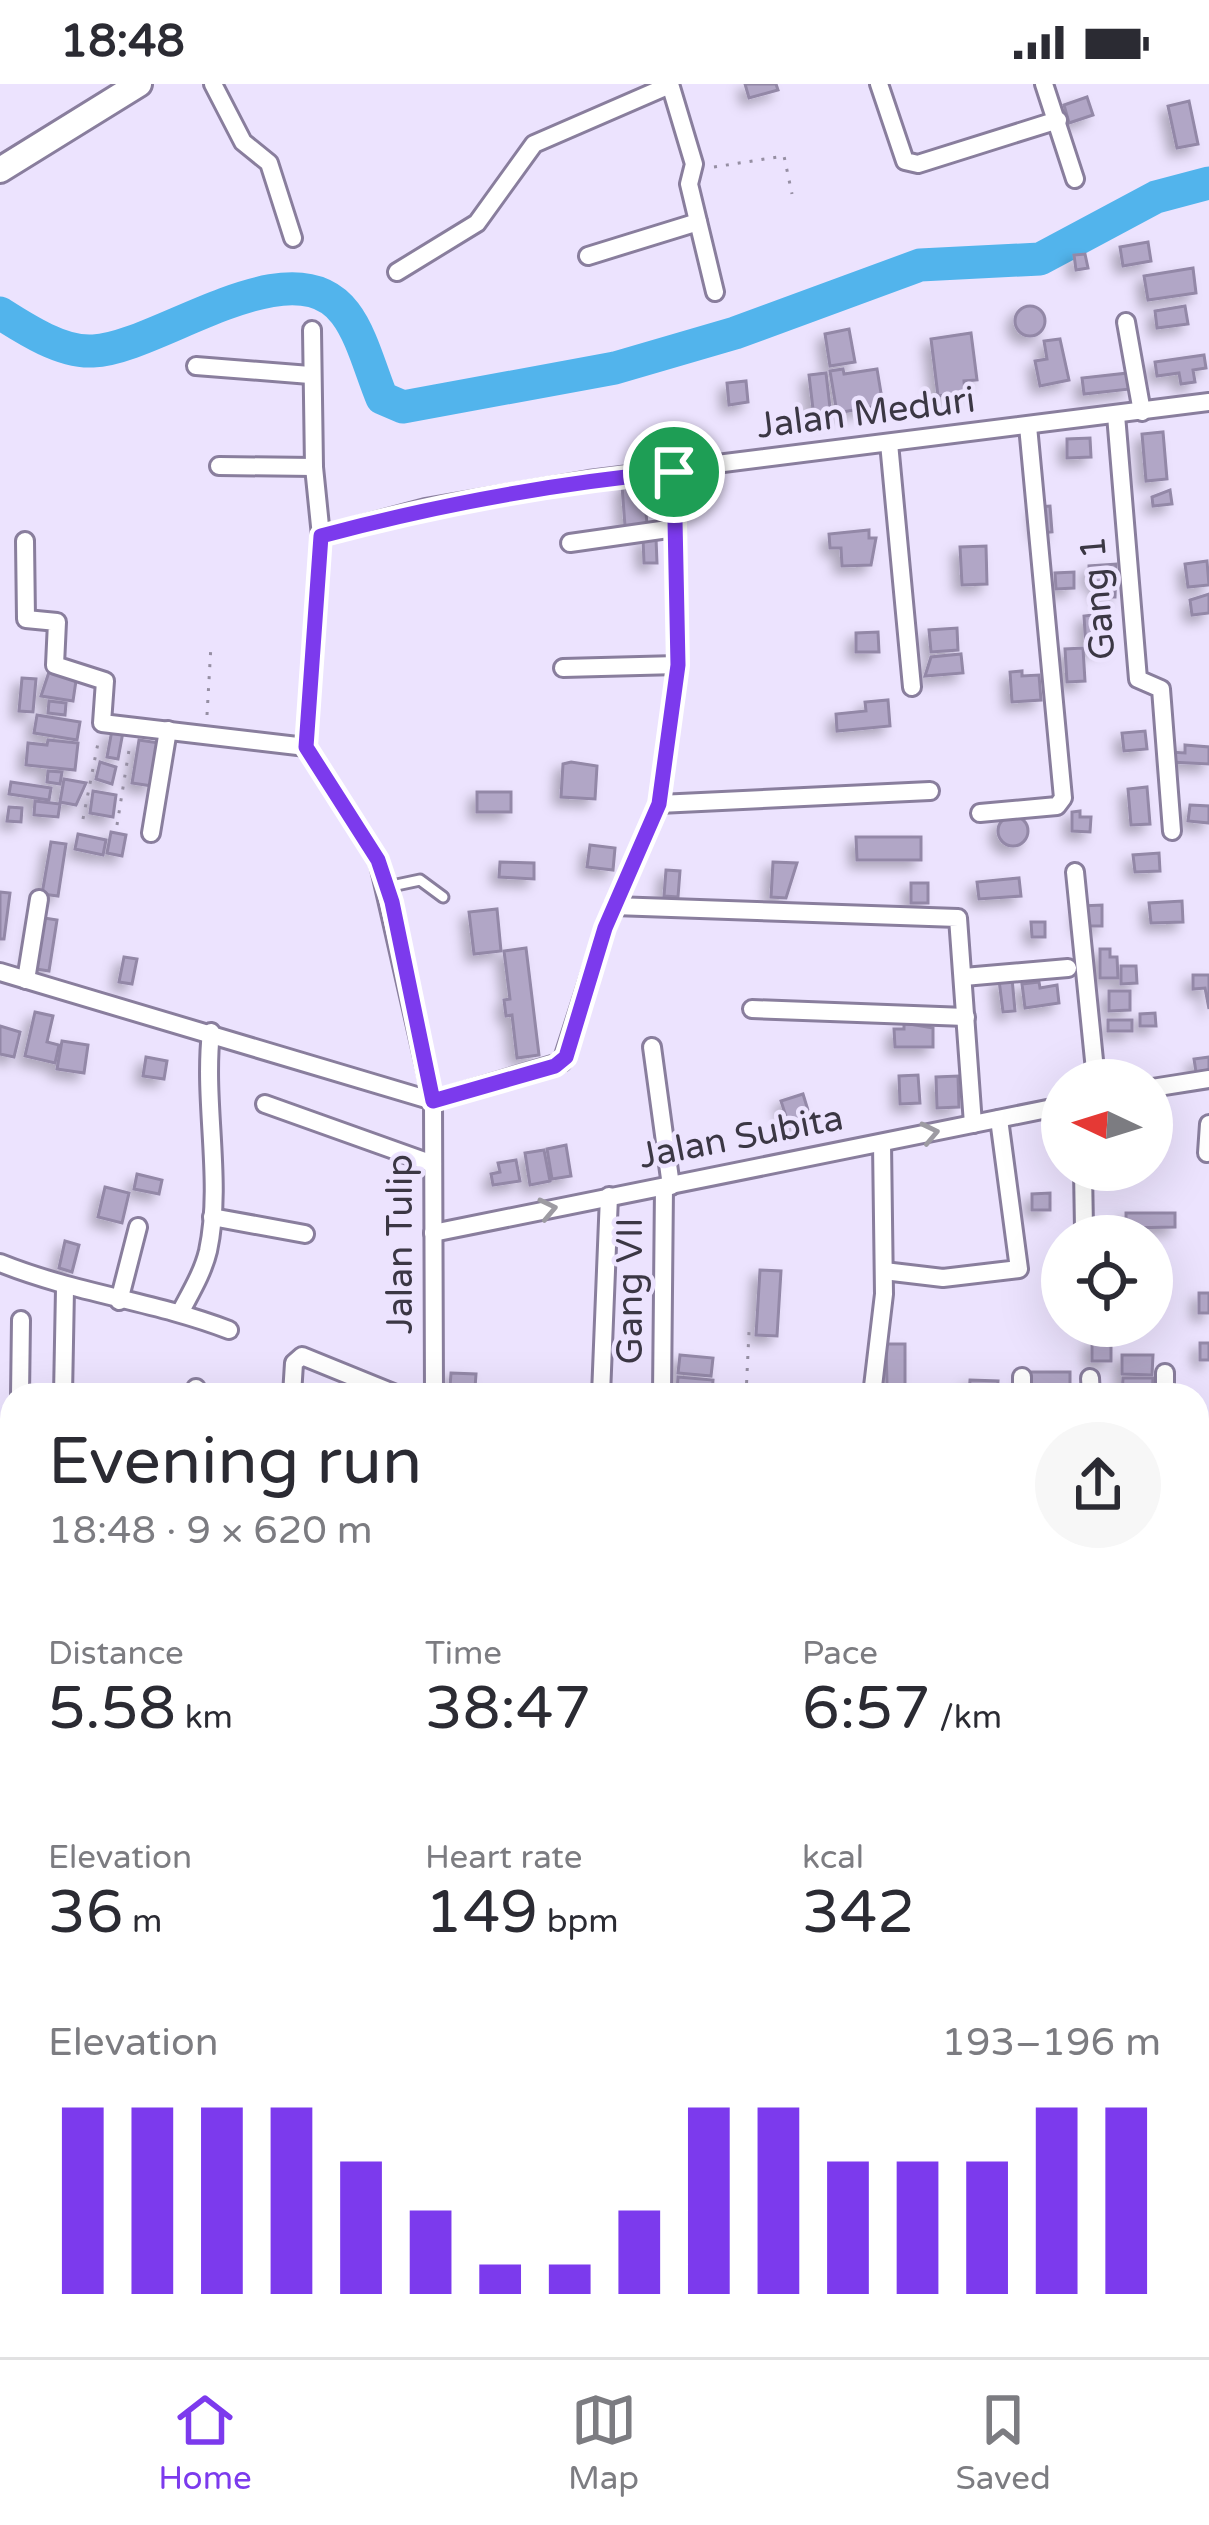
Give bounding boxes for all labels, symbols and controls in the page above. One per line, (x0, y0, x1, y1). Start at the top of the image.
text: 18:48 (60, 15, 185, 69)
street label: Jalan Meduri (754, 378, 978, 448)
pin (623, 421, 725, 523)
icon: arrive (641, 439, 707, 505)
street label: Gang 1 (1071, 534, 1125, 662)
north arrow (1041, 1059, 1173, 1191)
map controls (1041, 1059, 1173, 1347)
street label: Jalan Subita (635, 1096, 847, 1178)
one-way arrow (920, 1121, 940, 1146)
street label: Jalan Tulip (379, 1154, 422, 1334)
one-way arrow (537, 1197, 557, 1222)
button: locate (1041, 1215, 1173, 1347)
street label: Gang VII (609, 1218, 652, 1365)
text: Evening run (48, 1422, 422, 1502)
button: share (1035, 1422, 1161, 1548)
text: 18:48 · 9 × 620 m (48, 1507, 373, 1554)
text: Distance (48, 1634, 184, 1673)
text: Time (425, 1634, 502, 1673)
text: Pace (802, 1634, 878, 1673)
text: 5.58 (48, 1673, 176, 1745)
text: 38:47 (425, 1673, 591, 1745)
text: 6:57 (802, 1673, 931, 1745)
text: km (176, 1698, 233, 1737)
text: /km (931, 1698, 1002, 1737)
text: Elevation (48, 1838, 192, 1877)
text: Heart rate (425, 1838, 582, 1877)
text: kcal (802, 1838, 864, 1877)
text: 36 (48, 1877, 123, 1949)
text: 149 (425, 1877, 538, 1949)
text: 342 (802, 1877, 915, 1949)
text: m (123, 1902, 162, 1941)
text: bpm (538, 1902, 619, 1941)
text: Elevation (48, 2019, 218, 2066)
text: 193–196 m (941, 2019, 1161, 2066)
tab: Home (158, 2387, 252, 2498)
tab: Map (568, 2387, 639, 2498)
tab: Saved (955, 2387, 1051, 2498)

